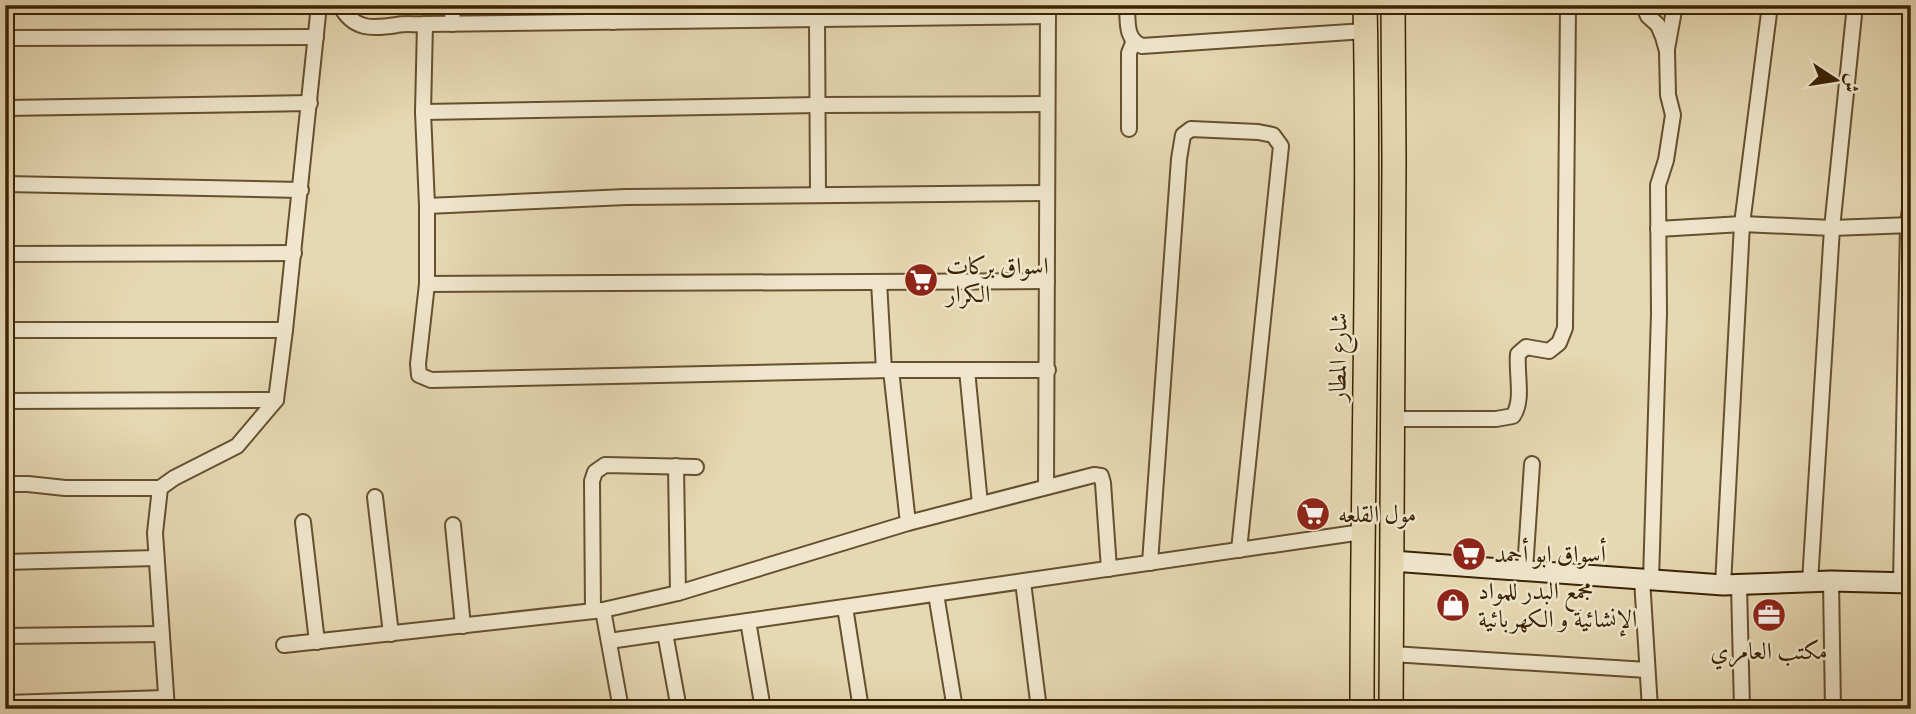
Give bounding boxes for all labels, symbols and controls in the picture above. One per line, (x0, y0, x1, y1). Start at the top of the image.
north arrow (1800, 46, 1870, 116)
text: ش (1839, 72, 1865, 95)
place label: اسواق بركات الكرار (944, 251, 1049, 309)
supermarket icon: اسواق بركات الكرار (902, 261, 940, 299)
street label: شارع المطار (1322, 312, 1359, 404)
supermarket icon: مول القلعه (1294, 495, 1332, 533)
place label: مول القلعه (1338, 499, 1416, 529)
supermarket icon: أسواق ابو أحمد (1450, 535, 1488, 573)
place label: أسواق ابو أحمد (1494, 537, 1606, 569)
place label: مجمع البدر للمواد الإنشائية و الكهربائية (1478, 576, 1637, 637)
shop icon: مجمع البدر للمواد الإنشائية و الكهربائية (1434, 586, 1472, 624)
office icon: مكتب العامري (1750, 596, 1788, 634)
place label: مكتب العامري (1710, 636, 1828, 670)

